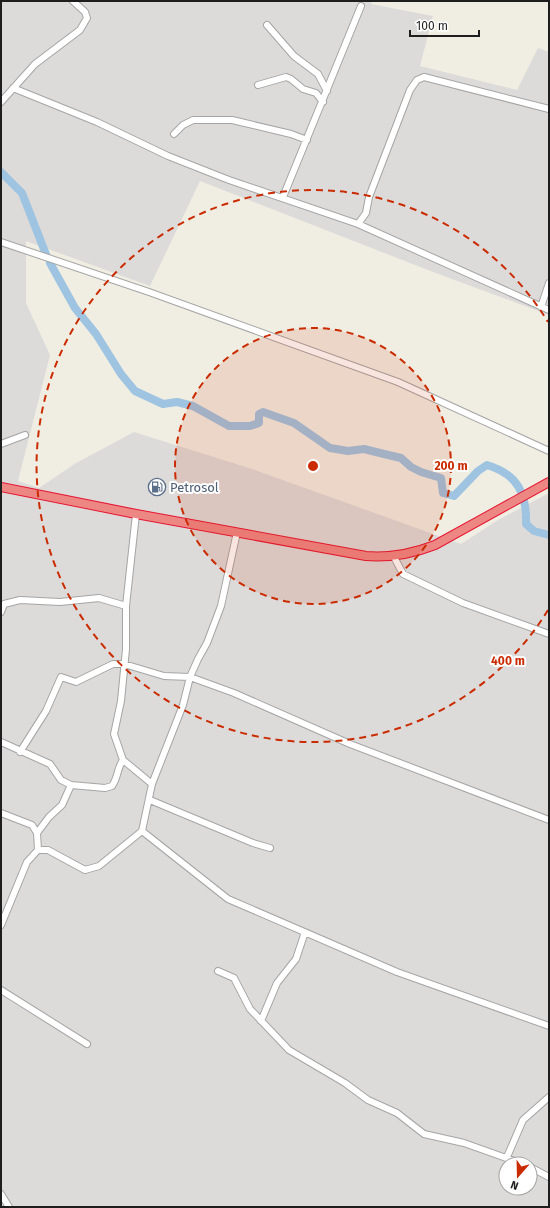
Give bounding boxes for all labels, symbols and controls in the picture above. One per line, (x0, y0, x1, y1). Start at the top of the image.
scale bar (410, 12, 479, 38)
text: 100 m (416, 19, 448, 33)
centre of rings (306, 459, 320, 473)
text: 200 m (434, 459, 468, 473)
fuel station icon: Petrosol (147, 477, 167, 497)
place label: Petrosol (170, 480, 219, 495)
text: 400 m (491, 654, 525, 668)
north arrow (498, 1156, 538, 1196)
text: N (509, 1178, 520, 1192)

